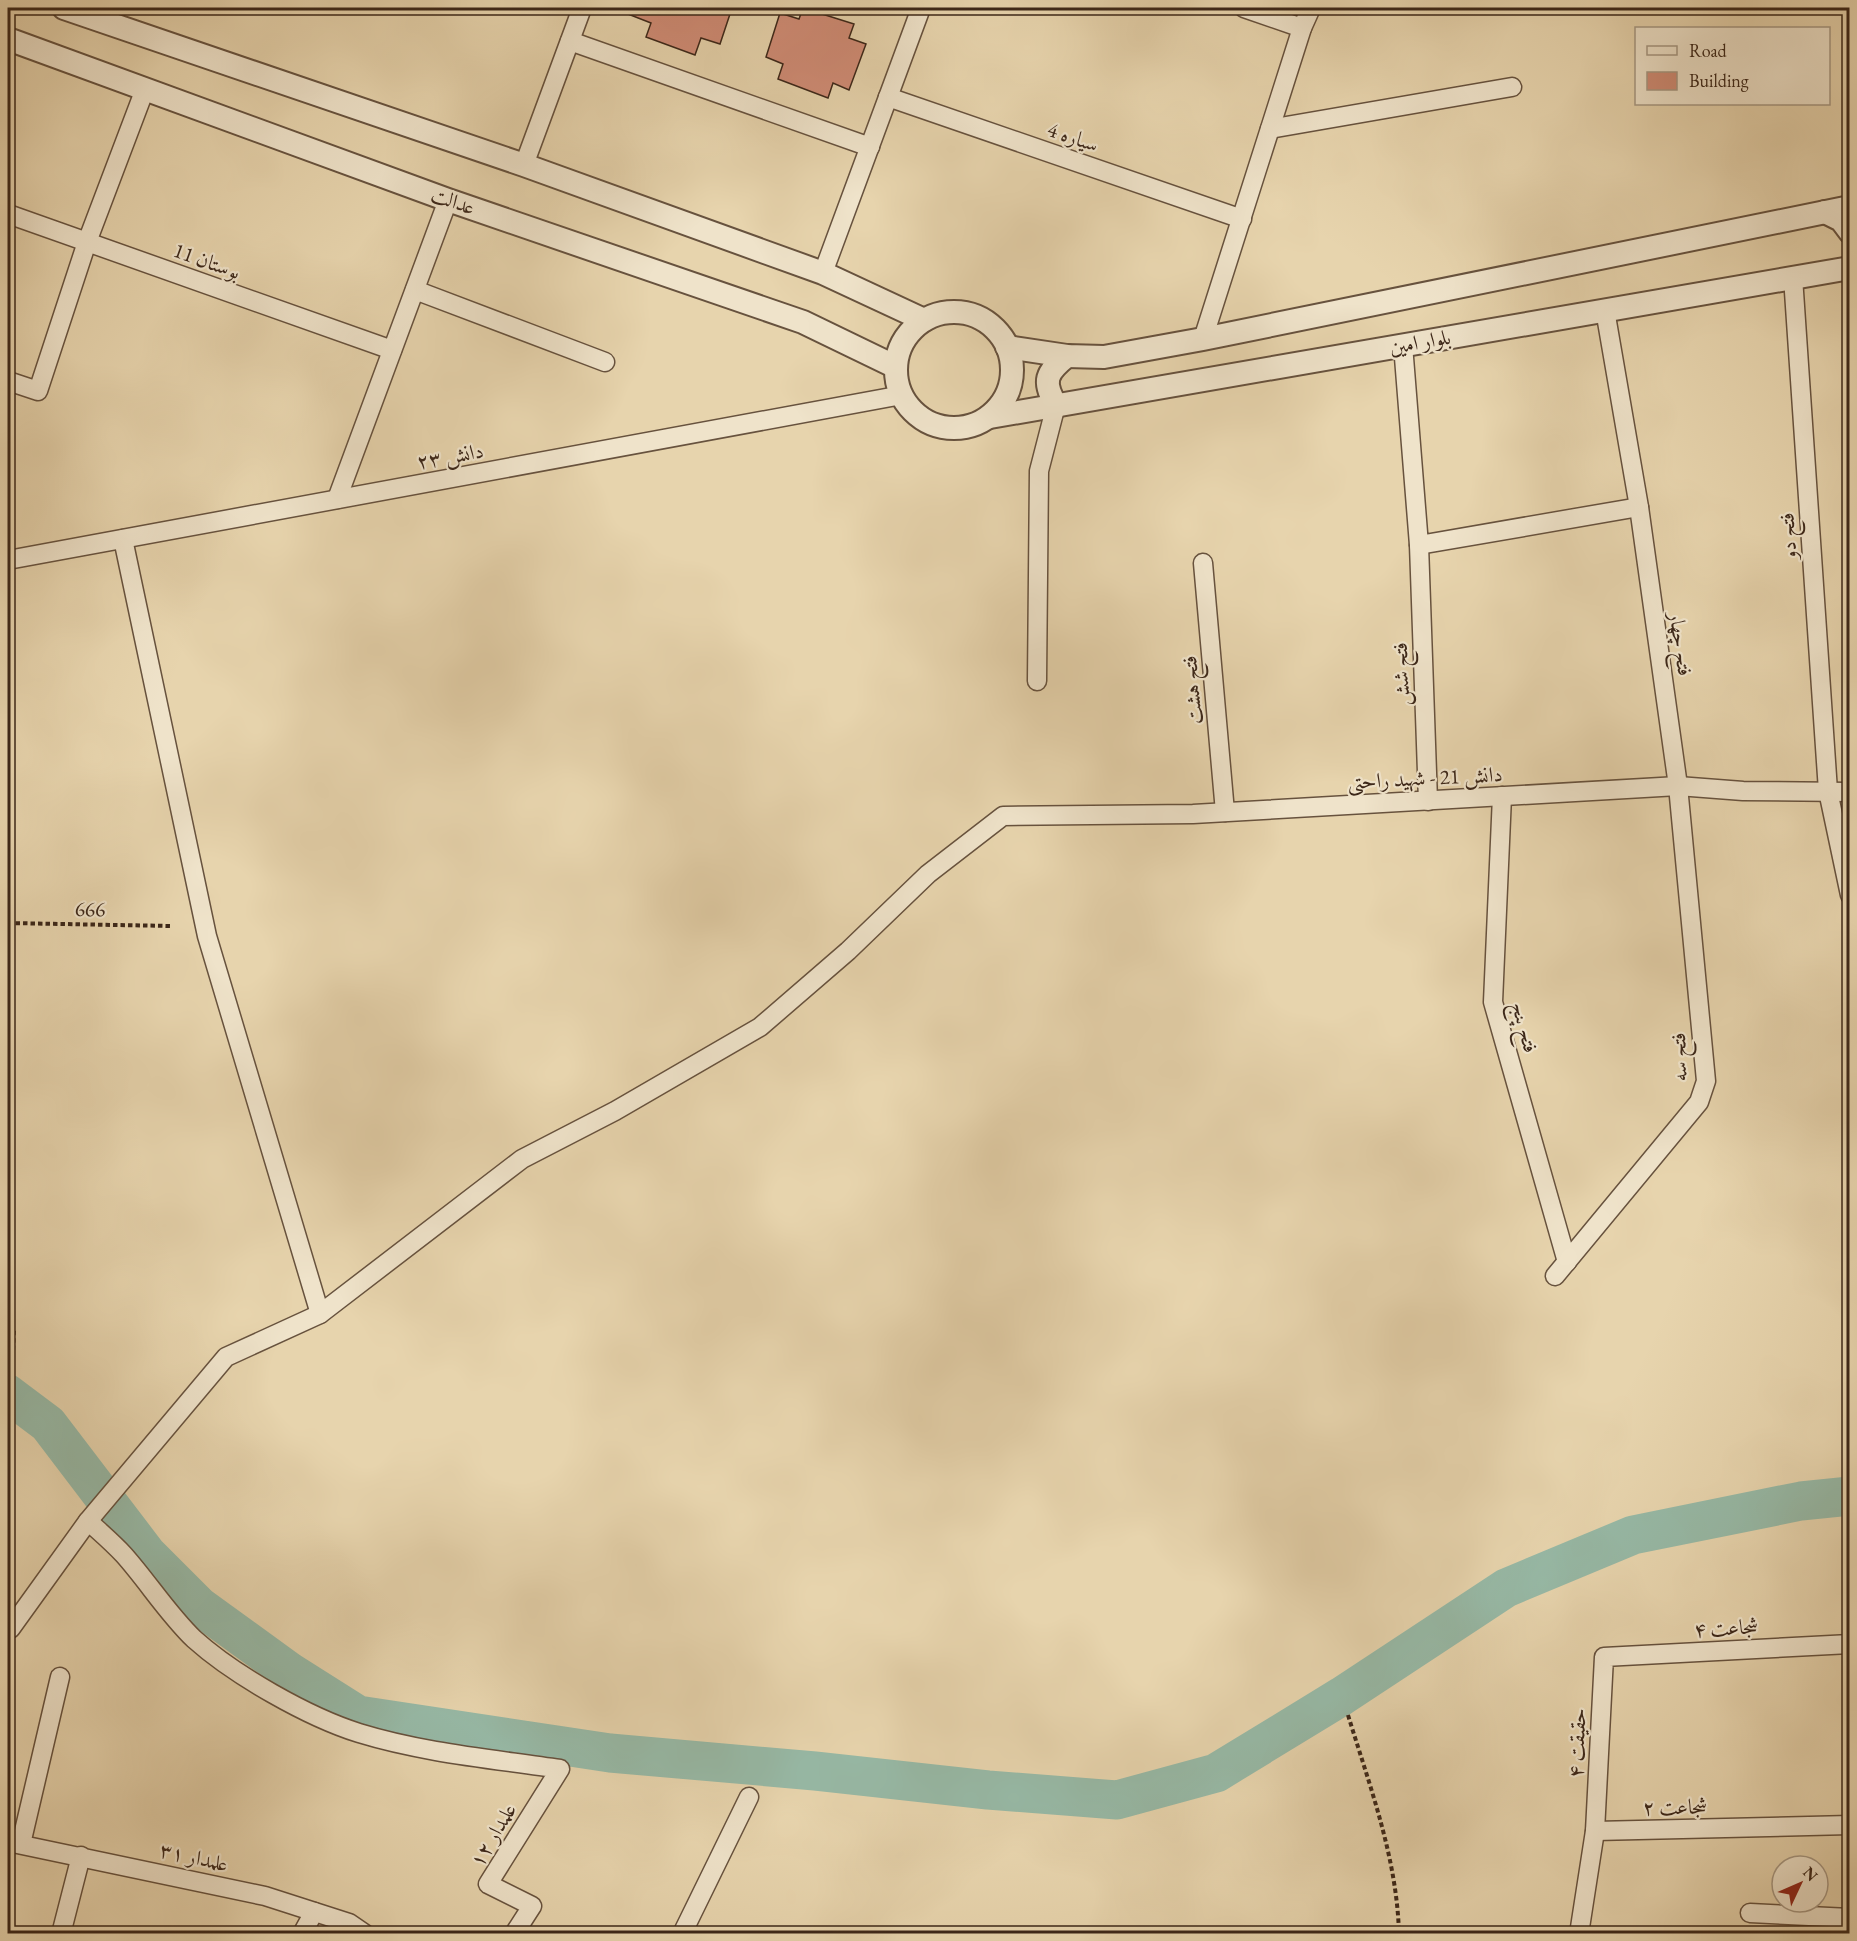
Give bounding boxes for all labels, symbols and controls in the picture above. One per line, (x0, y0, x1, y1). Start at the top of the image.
legend (1635, 27, 1830, 105)
text: Road (1689, 39, 1728, 62)
text: Building (1689, 69, 1749, 92)
street label: سیاره 4 (1044, 115, 1102, 158)
street label: عدالت (428, 180, 479, 221)
street label: بوستان 11 (170, 236, 244, 285)
street label: بلوار امین (1387, 323, 1453, 360)
street label: دانش ۲۳ (414, 436, 486, 476)
street label: فتح دو (1772, 511, 1809, 562)
street label: فتح چهار (1657, 608, 1699, 678)
street label: فتح شش (1386, 642, 1421, 706)
street label: فتح هشت (1175, 654, 1214, 726)
street label: دانش 21 - شهید راحتی (1347, 760, 1503, 797)
street label: 666 (75, 895, 105, 922)
street label: فتح پنج (1500, 998, 1545, 1057)
street label: فتح سه (1664, 1032, 1699, 1082)
street label: شجاعت ۴ (1693, 1612, 1759, 1643)
street label: حقیقت ۴ (1561, 1707, 1592, 1779)
street label: شجاعت ۲ (1642, 1792, 1707, 1821)
street label: علمدار ۱۲ (463, 1798, 522, 1872)
street label: علمدار ۳۱ (157, 1836, 231, 1878)
north arrow (1770, 1854, 1830, 1914)
text: N (1798, 1862, 1823, 1886)

